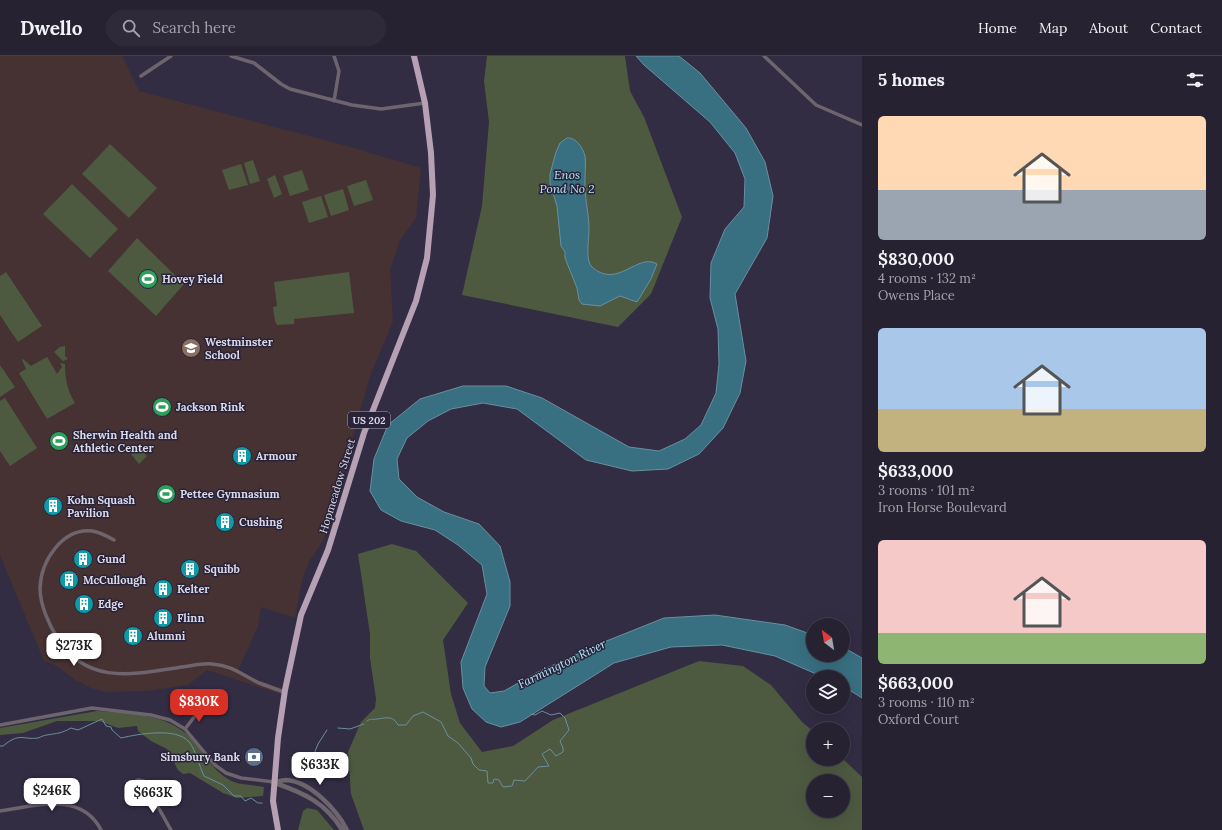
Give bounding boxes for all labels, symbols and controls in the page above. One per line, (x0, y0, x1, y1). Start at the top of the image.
search box (106, 10, 386, 46)
text: Dwello (20, 16, 82, 40)
icon: search (120, 17, 142, 39)
text: Search here (152, 18, 236, 37)
text: Home (978, 19, 1017, 37)
text: Map (1039, 19, 1067, 37)
text: About (1089, 19, 1128, 37)
text: Contact (1150, 19, 1202, 37)
text: 5 homes (878, 69, 945, 91)
icon: filters (1184, 69, 1206, 91)
icon: home (1006, 142, 1078, 214)
water label: Enos Pond No 2 (539, 167, 595, 196)
text: $830,000 (878, 248, 954, 270)
sports icon: Hovey Field (137, 268, 159, 290)
text: 4 rooms · 132 m² (878, 270, 976, 287)
place label: Hovey Field (162, 272, 223, 286)
text: Owens Place (878, 287, 955, 304)
place label: Westminster School (205, 335, 274, 362)
school or university icon: Westminster School (180, 337, 202, 359)
icon: home (1006, 354, 1078, 426)
sports icon: Jackson Rink (151, 396, 173, 418)
place label: Jackson Rink (176, 400, 245, 414)
road number: US 202 (348, 412, 390, 428)
place label: Sherwin Health and Athletic Center (73, 428, 178, 455)
sports icon: Sherwin Health and Athletic Center (48, 430, 70, 452)
street label: Hopmeadow Street (316, 436, 358, 535)
building icon: Armour (231, 445, 253, 467)
place label: Armour (256, 449, 298, 463)
text: $633,000 (878, 460, 953, 482)
text: 3 rooms · 101 m² (878, 482, 975, 499)
sports icon: Pettee Gymnasium (155, 483, 177, 505)
place label: Pettee Gymnasium (180, 487, 280, 501)
place label: Kohn Squash Pavilion (67, 493, 135, 520)
building icon: Kohn Squash Pavilion (42, 495, 64, 517)
text: Iron Horse Boulevard (878, 499, 1007, 516)
building icon: Cushing (214, 511, 236, 533)
place label: Cushing (239, 515, 283, 529)
building icon: Gund (72, 548, 94, 570)
place label: Gund (97, 552, 126, 566)
building icon: Squibb (179, 558, 201, 580)
place label: Squibb (204, 562, 240, 576)
icon: home (1006, 566, 1078, 638)
building icon: McCullough (58, 569, 80, 591)
place label: McCullough (83, 573, 146, 587)
building icon: Kelter (152, 578, 174, 600)
place label: Kelter (177, 582, 210, 596)
building icon: Edge (73, 593, 95, 615)
place label: Edge (98, 597, 123, 611)
building icon: Flinn (152, 607, 174, 629)
place label: Flinn (177, 611, 204, 625)
north arrow (806, 618, 850, 662)
map controls (806, 618, 850, 818)
building icon: Alumni (122, 625, 144, 647)
place label: Alumni (147, 629, 186, 643)
pin: $273K (46, 633, 102, 667)
water label: Farmington River (515, 636, 609, 691)
text: $273K (55, 637, 93, 654)
button: layers (806, 670, 850, 714)
text: $663,000 (878, 672, 954, 694)
pin: $830K (171, 689, 227, 723)
text: $830K (179, 693, 219, 710)
text: 3 rooms · 110 m² (878, 694, 975, 711)
text: Oxford Court (878, 711, 959, 728)
button: + (806, 722, 850, 766)
bank icon: Simsbury Bank (243, 746, 265, 768)
place label: Simsbury Bank (160, 750, 240, 764)
pin: $633K (292, 752, 348, 786)
text: $633K (301, 756, 339, 773)
button: − (806, 774, 850, 818)
pin: $246K (24, 778, 80, 812)
pin: $663K (125, 780, 181, 814)
text: $246K (33, 782, 71, 799)
text: $663K (133, 784, 173, 801)

